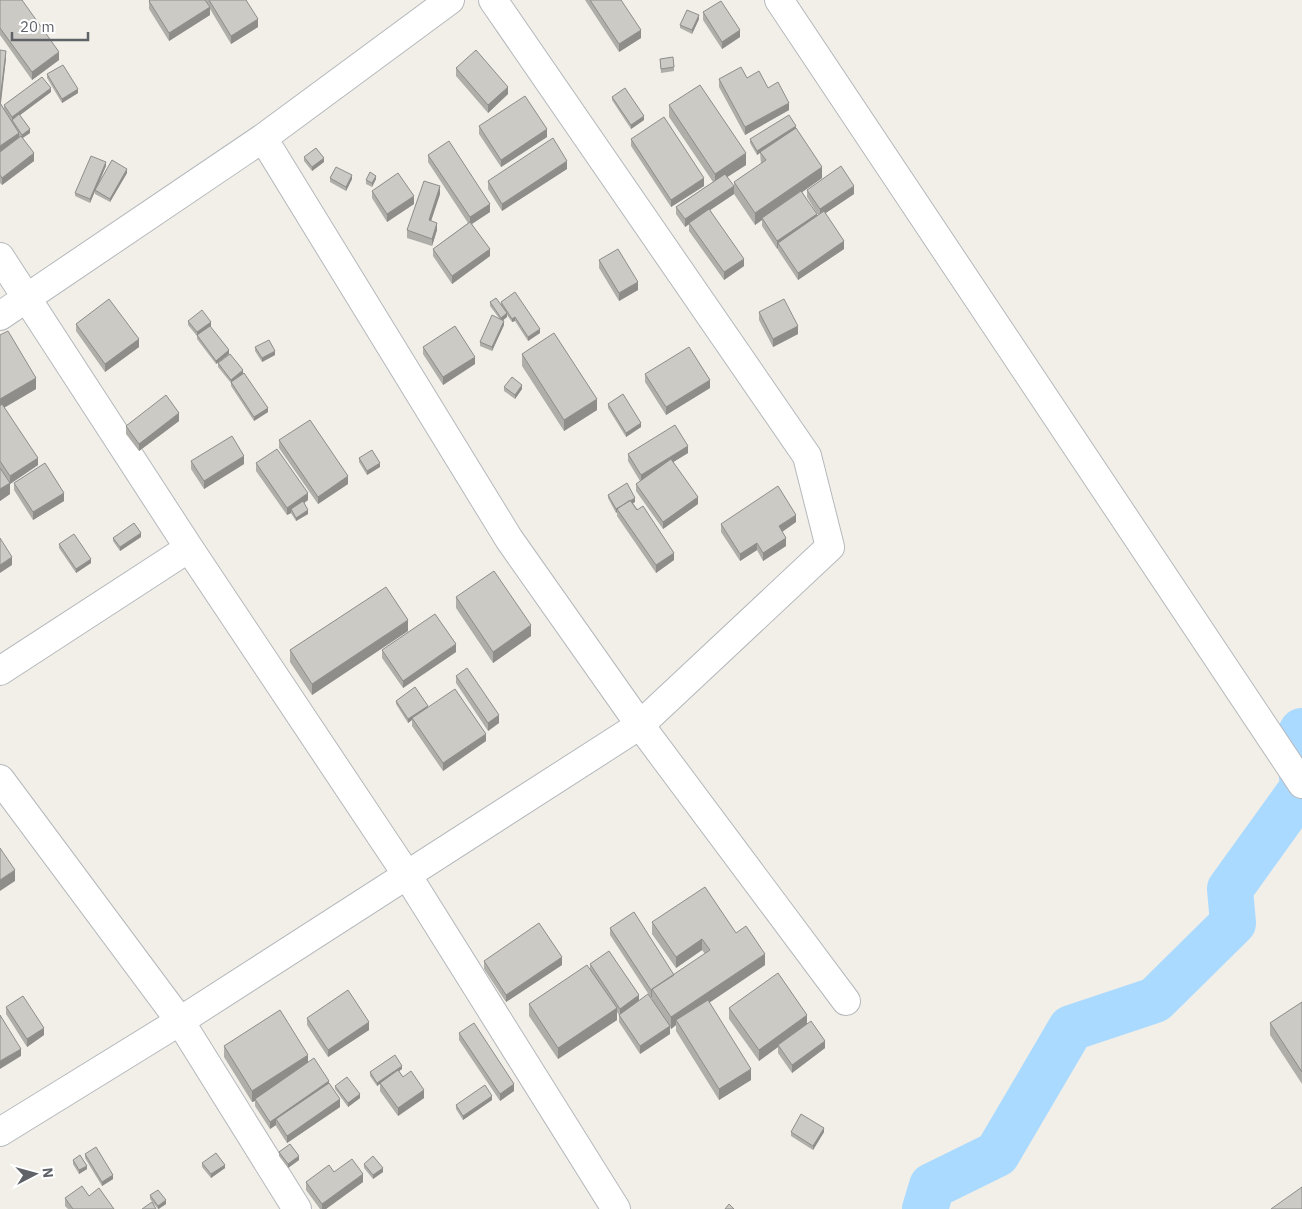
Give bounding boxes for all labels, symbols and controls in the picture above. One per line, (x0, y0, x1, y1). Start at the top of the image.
scale bar (12, 10, 89, 42)
text: 20 m (20, 17, 55, 36)
north arrow (10, 1149, 60, 1199)
text: N (38, 1167, 57, 1179)

